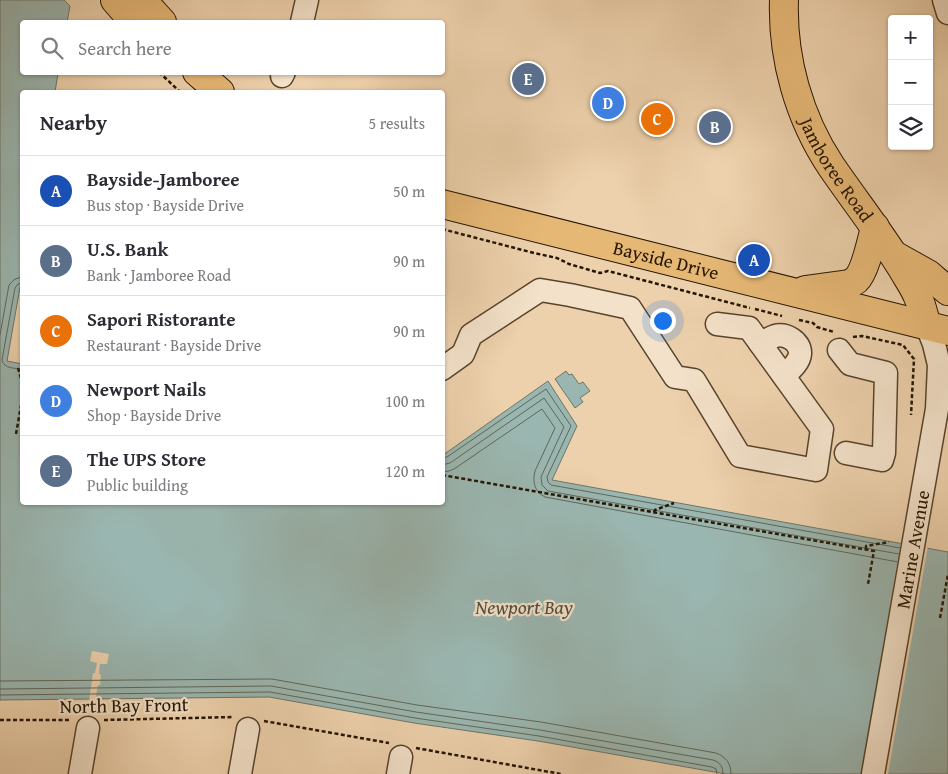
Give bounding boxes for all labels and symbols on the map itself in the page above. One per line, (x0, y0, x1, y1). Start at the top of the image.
pin: E (512, 60, 544, 98)
pin: D (592, 84, 624, 122)
pin: C (641, 100, 673, 138)
pin: B (699, 108, 731, 146)
street label: Jamboree Road (792, 111, 881, 228)
street label: Bayside Drive (610, 233, 722, 287)
pin: A (738, 241, 770, 279)
your location (650, 308, 676, 334)
street label: Marine Avenue (888, 488, 937, 611)
water label: Newport Bay (474, 592, 573, 621)
street label: North Bay Front (59, 690, 189, 720)

